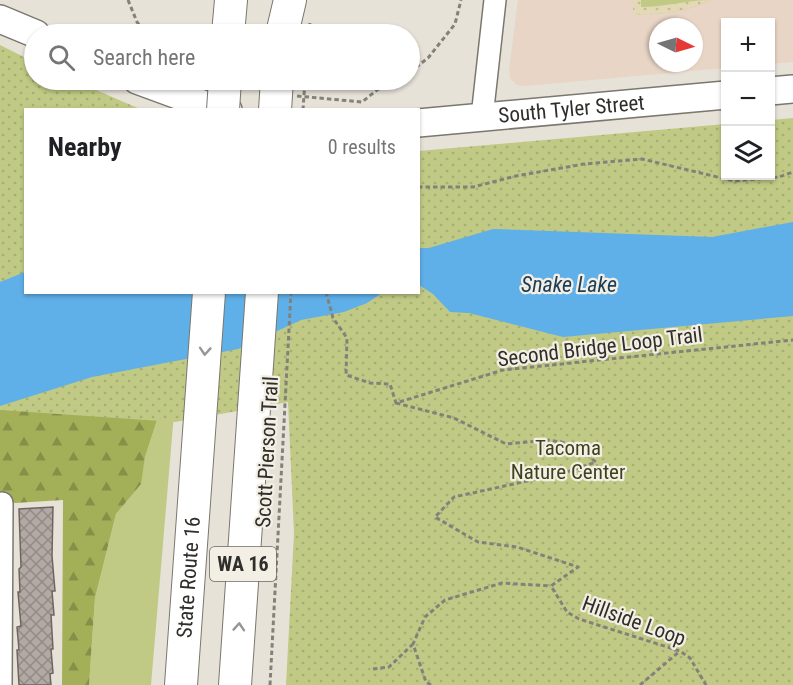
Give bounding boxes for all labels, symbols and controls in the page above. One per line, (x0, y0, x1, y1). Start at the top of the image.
north arrow (649, 18, 703, 72)
map controls (721, 18, 775, 180)
button: + (721, 18, 775, 72)
search box (24, 24, 420, 90)
icon: search (45, 41, 78, 74)
text: Search here (93, 45, 195, 70)
button: − (721, 72, 775, 126)
street label: South Tyler Street (497, 90, 645, 128)
button: layers (721, 126, 775, 180)
text: Nearby (48, 132, 122, 162)
text: 0 results (328, 135, 396, 159)
water label: Snake Lake (521, 272, 617, 297)
street label: Second Bridge Loop Trail (496, 323, 704, 371)
one-way arrow (199, 346, 212, 355)
street label: Scott Pierson Trail (251, 376, 283, 528)
park label: Tacoma Nature Center (511, 436, 625, 484)
street label: State Route 16 (172, 516, 205, 639)
road number: WA 16 (210, 547, 276, 581)
street label: Hillside Loop (579, 591, 689, 651)
one-way arrow (232, 622, 245, 631)

